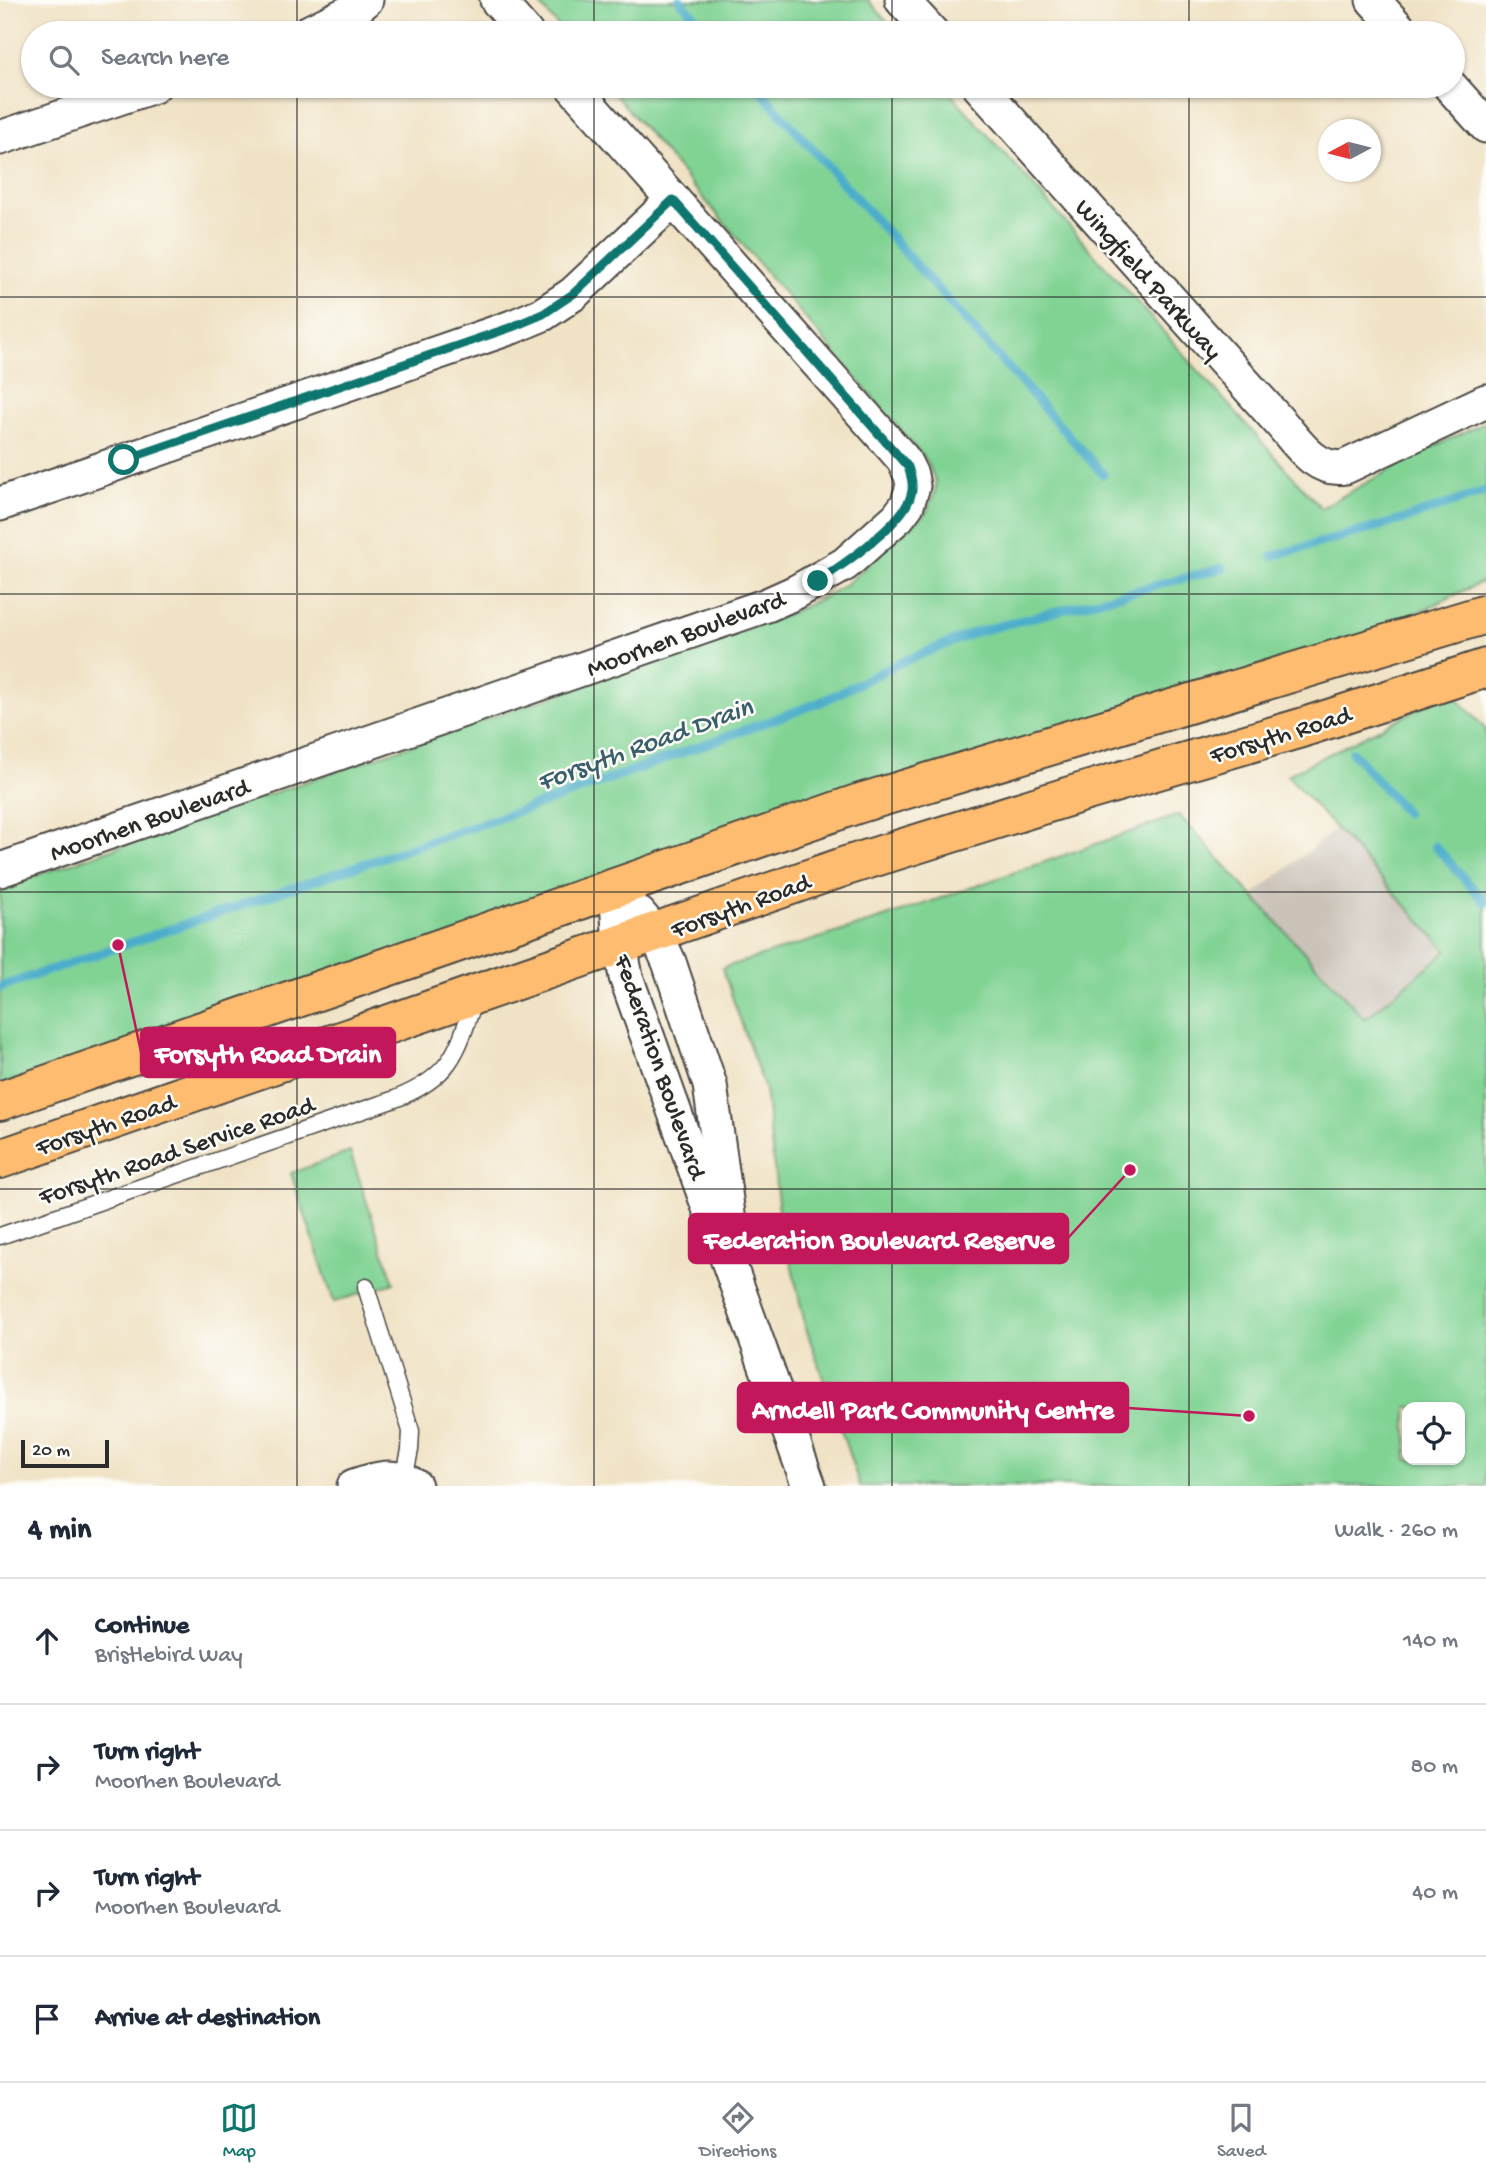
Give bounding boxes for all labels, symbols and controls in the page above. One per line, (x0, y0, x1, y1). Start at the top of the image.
search box (21, 21, 1465, 98)
icon: search (45, 41, 83, 79)
text: Search here (101, 44, 229, 75)
north arrow (1318, 119, 1381, 182)
street label: Wingfield Parkway (1066, 194, 1227, 368)
route start (108, 444, 139, 475)
route end (802, 565, 833, 596)
street label: Moorhen Boulevard (583, 585, 792, 686)
water label: Forsyth Road Drain (533, 692, 758, 801)
street label: Forsyth Road (1206, 701, 1357, 774)
street label: Moorhen Boulevard (47, 773, 256, 871)
street label: Forsyth Road (667, 868, 817, 948)
street label: Federation Boulevard (604, 950, 711, 1186)
callout: Forsyth Road Drain (141, 1028, 395, 1077)
text: Forsyth Road Drain (154, 1040, 382, 1073)
street label: Forsyth Road (31, 1088, 182, 1166)
street label: Forsyth Road Service Road (35, 1091, 321, 1215)
callout: Federation Boulevard Reserve (689, 1214, 1068, 1263)
text: Federation Boulevard Reserve (702, 1226, 1056, 1259)
callout: Arndell Park Community Centre (738, 1383, 1128, 1432)
text: Arndell Park Community Centre (751, 1396, 1116, 1429)
map controls (1402, 1402, 1465, 1465)
button: locate (1402, 1402, 1465, 1465)
scale bar (21, 1437, 108, 1469)
text: 20 m (32, 1440, 70, 1463)
text: 4 min (28, 1514, 91, 1549)
text: Walk · 260 m (1334, 1518, 1458, 1545)
text: Continue (95, 1612, 189, 1643)
icon: ahead (28, 1622, 66, 1660)
text: 140 m (1403, 1628, 1458, 1655)
text: Bristlebird Way (95, 1643, 243, 1670)
text: Turn right (95, 1738, 199, 1769)
icon: right (28, 1748, 66, 1786)
text: 80 m (1411, 1754, 1458, 1781)
text: Moorhen Boulevard (95, 1769, 280, 1796)
text: Turn right (95, 1864, 199, 1895)
icon: right (28, 1874, 66, 1912)
text: 40 m (1412, 1880, 1458, 1907)
text: Moorhen Boulevard (95, 1895, 280, 1922)
icon: arrive (28, 2000, 66, 2038)
text: Arrive at destination (95, 2004, 320, 2035)
tab: Map (220, 2099, 258, 2164)
tab: Directions (699, 2099, 776, 2164)
tab: Saved (1217, 2099, 1266, 2164)

